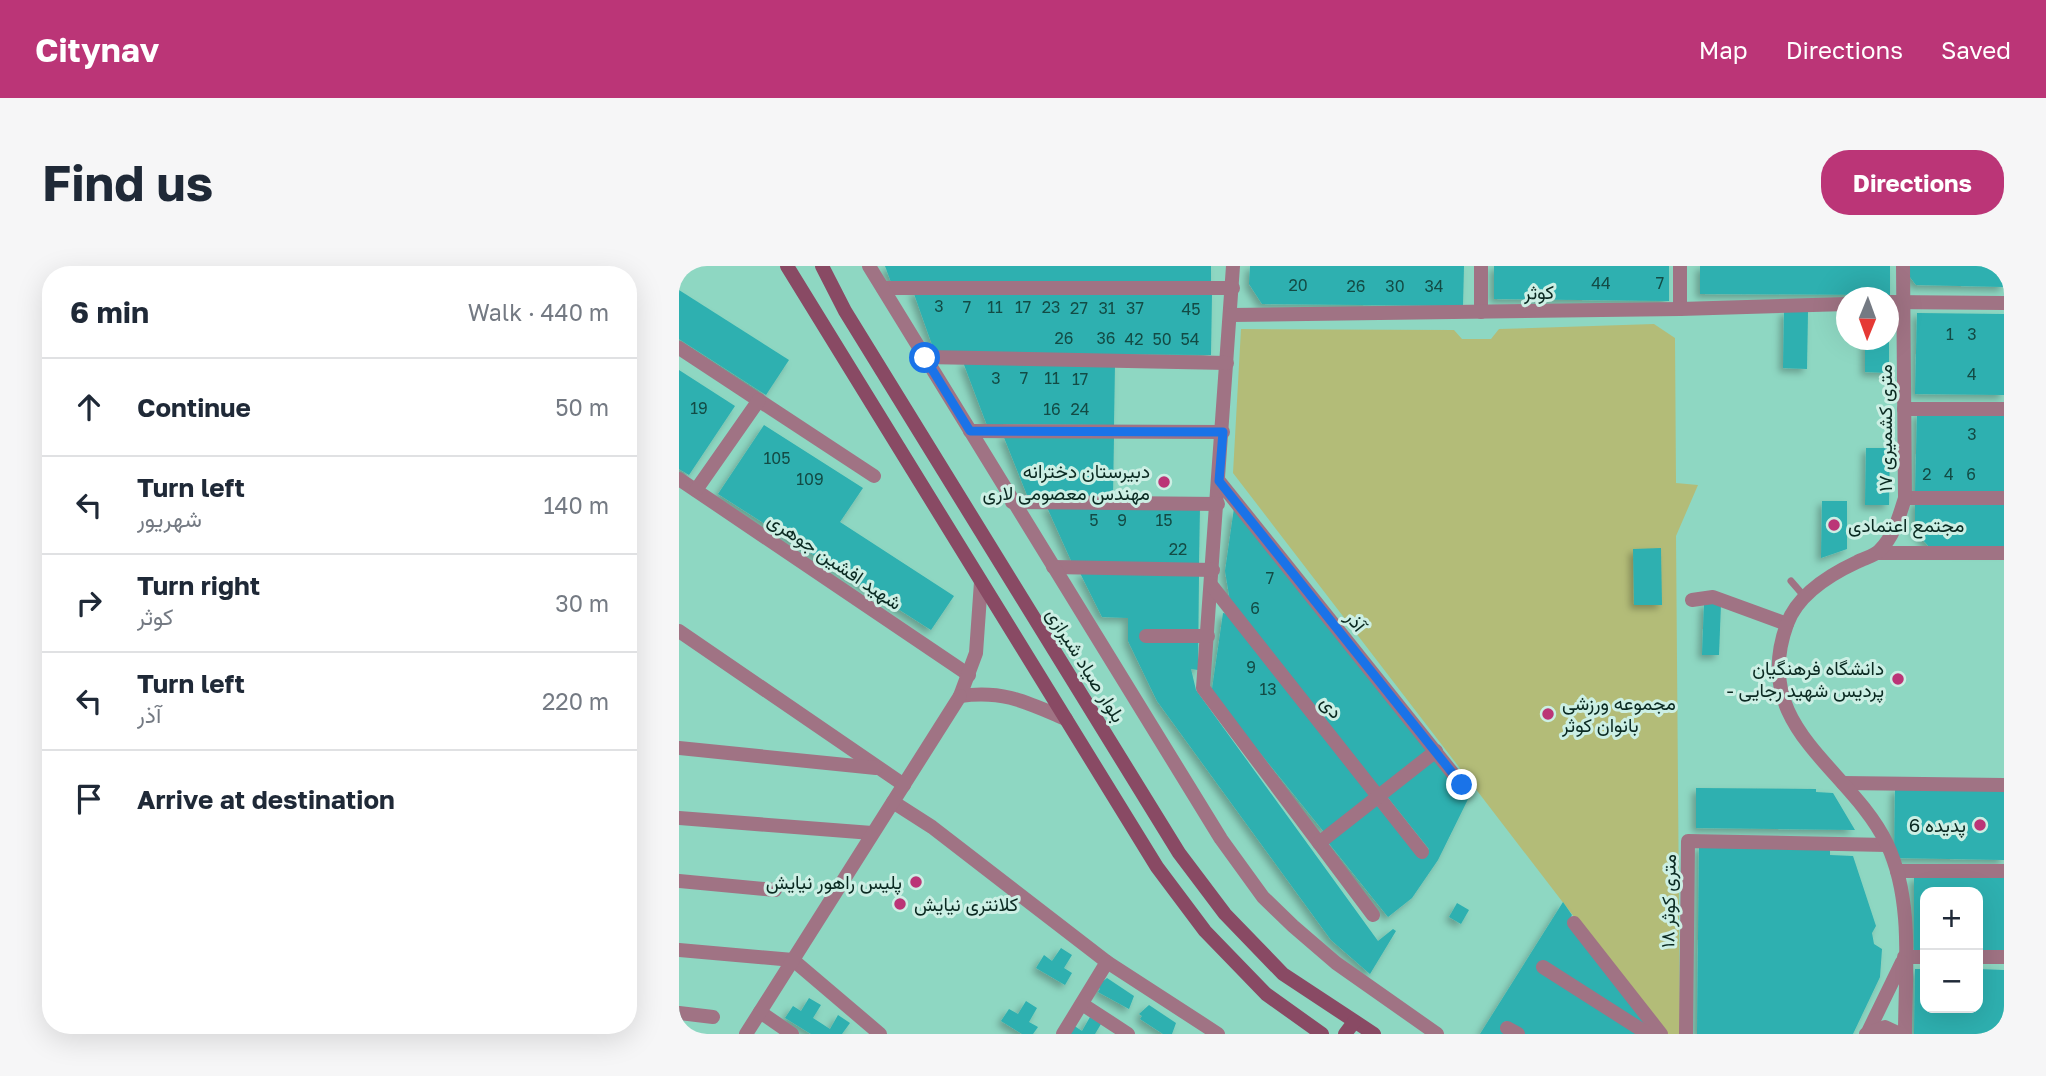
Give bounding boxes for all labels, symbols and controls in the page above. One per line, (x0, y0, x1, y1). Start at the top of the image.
text: Citynav (35, 30, 159, 69)
text: Map (1699, 35, 1748, 64)
text: Directions (1786, 35, 1903, 64)
text: Saved (1941, 35, 2011, 64)
button: Directions (1821, 150, 2004, 215)
text: Find us (42, 153, 213, 212)
house number: 44 (1591, 273, 1611, 293)
house number: 7 (1656, 273, 1664, 293)
house number: 20 (1288, 275, 1308, 295)
house number: 26 (1347, 276, 1365, 296)
house number: 30 (1385, 276, 1405, 296)
house number: 34 (1424, 276, 1444, 296)
street label: کوثر (1523, 280, 1554, 304)
north arrow (1836, 287, 1899, 350)
text: 6 min (70, 294, 149, 330)
house number: 3 (934, 296, 944, 316)
house number: 7 (963, 297, 971, 317)
house number: 11 (987, 297, 1003, 317)
house number: 17 (1015, 297, 1031, 317)
house number: 23 (1042, 297, 1060, 317)
text: Walk · 440 m (468, 298, 609, 326)
house number: 27 (1070, 298, 1088, 318)
house number: 31 (1098, 298, 1116, 318)
house number: 37 (1126, 298, 1144, 318)
house number: 45 (1181, 299, 1201, 319)
house number: 1 (1946, 324, 1954, 344)
house number: 3 (1967, 324, 1977, 344)
house number: 26 (1055, 328, 1073, 348)
house number: 36 (1096, 328, 1116, 348)
house number: 42 (1124, 329, 1144, 349)
house number: 50 (1152, 329, 1172, 349)
house number: 54 (1180, 329, 1200, 349)
route start (909, 342, 940, 373)
street label: ۱۷ متری کشمیری (1873, 364, 1897, 492)
house number: 4 (1967, 364, 1977, 384)
house number: 3 (991, 368, 1001, 388)
house number: 7 (1020, 368, 1028, 388)
house number: 11 (1044, 368, 1060, 388)
house number: 17 (1072, 369, 1088, 389)
icon: ahead (70, 388, 108, 426)
text: Continue (137, 392, 251, 423)
text: 50 m (555, 393, 609, 421)
house number: 19 (690, 398, 708, 418)
house number: 16 (1043, 399, 1061, 419)
house number: 24 (1070, 399, 1090, 419)
house number: 3 (1967, 424, 1977, 444)
house number: 105 (764, 448, 790, 468)
place label: دبیرستان دخترانه مهندس معصومی لاری (983, 459, 1150, 505)
house number: 2 (1922, 464, 1932, 484)
house number: 4 (1944, 464, 1954, 484)
house number: 6 (1966, 464, 1976, 484)
house number: 109 (796, 469, 824, 489)
text: Turn left (137, 472, 245, 503)
marker: دبیرستان دخترانه مهندس معصومی لاری (1156, 474, 1172, 490)
icon: left (70, 486, 108, 524)
text: 140 m (543, 491, 609, 519)
text: شهریور (137, 504, 202, 532)
street label: شهید افشین جوهری (763, 507, 907, 615)
house number: 5 (1089, 510, 1099, 530)
house number: 9 (1117, 510, 1127, 530)
house number: 15 (1155, 510, 1173, 530)
place label: مجتمع اعتمادی (1848, 513, 1964, 539)
marker: مجتمع اعتمادی (1826, 517, 1842, 533)
house number: 22 (1169, 539, 1187, 559)
house number: 7 (1266, 568, 1274, 588)
text: Turn right (137, 570, 260, 601)
icon: right (70, 584, 108, 622)
text: 30 m (555, 589, 609, 617)
house number: 6 (1250, 598, 1260, 618)
text: کوثر (137, 602, 173, 630)
street label: بلوار صیاد شیرازی (1041, 603, 1131, 727)
street label: آذر (1340, 605, 1373, 638)
place label: دانشگاه فرهنگیان - پردیس شهید رجایی (1727, 656, 1884, 704)
house number: 9 (1246, 657, 1256, 677)
text: Turn left (137, 668, 245, 699)
marker: دانشگاه فرهنگیان - پردیس شهید رجایی (1890, 671, 1906, 687)
house number: 13 (1259, 679, 1277, 699)
icon: left (70, 682, 108, 720)
text: 220 m (542, 687, 609, 715)
street label: دی (1316, 691, 1348, 723)
place label: مجموعه ورزشی بانوان کوثر (1561, 691, 1676, 737)
text: آذر (137, 700, 161, 728)
marker: مجموعه ورزشی بانوان کوثر (1540, 706, 1556, 722)
route end (1446, 769, 1477, 800)
icon: arrive (70, 780, 108, 818)
text: Arrive at destination (137, 784, 395, 815)
place label: پدیده 6 (1909, 813, 1966, 839)
marker: پدیده 6 (1972, 817, 1988, 833)
street label: ۱۸ متری کوثر (1655, 854, 1681, 948)
place label: پلیس راهور نیایش (766, 870, 902, 896)
marker: پلیس راهور نیایش (908, 874, 924, 890)
map controls (1920, 887, 1983, 1013)
button: + (1920, 887, 1983, 950)
place label: کلانتری نیایش (914, 892, 1018, 916)
marker: کلانتری نیایش (892, 896, 908, 912)
button: − (1920, 950, 1983, 1013)

